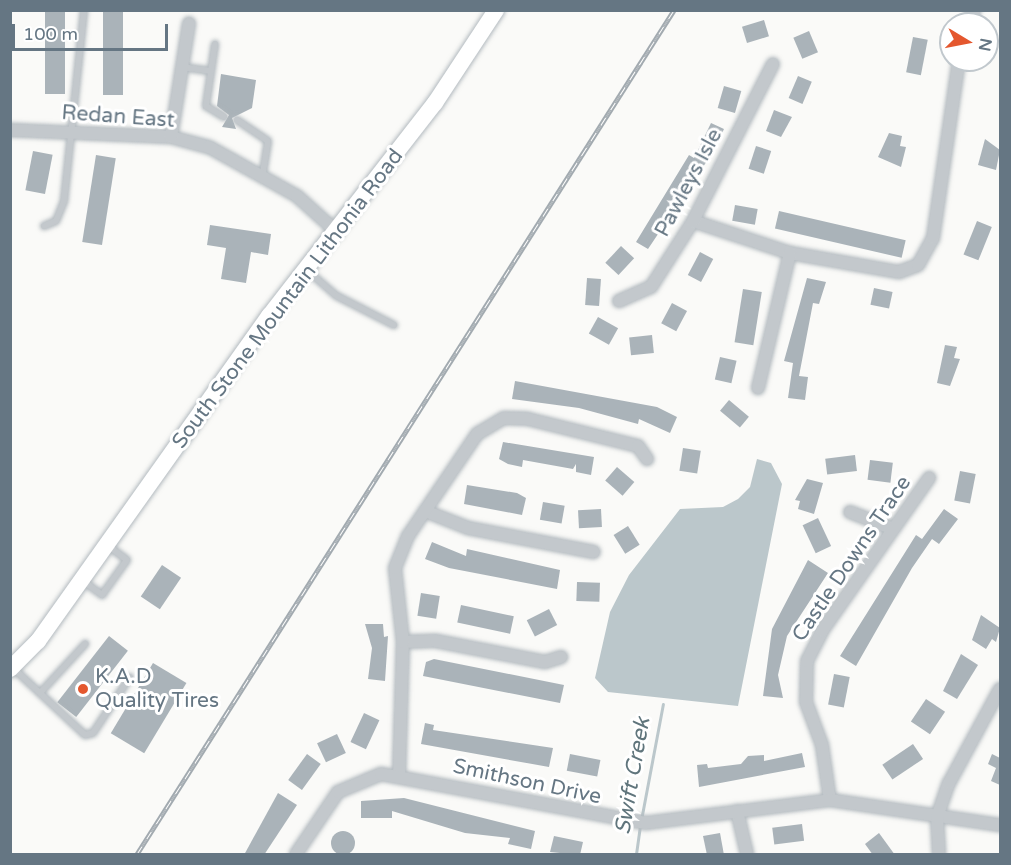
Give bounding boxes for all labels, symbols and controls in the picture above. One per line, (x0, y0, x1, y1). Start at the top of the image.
scale bar (15, 12, 171, 50)
north arrow (939, 12, 999, 72)
text: 100 m (23, 23, 78, 45)
text: N (974, 37, 996, 53)
street label: Redan East (61, 100, 175, 134)
street label: Pawleys Isle (650, 125, 728, 241)
street label: South Stone Mountain Lithonia Road (167, 144, 409, 454)
street label: Castle Downs Trace (787, 471, 917, 647)
place label: K.A.D Quality Tires (95, 664, 219, 714)
marker: K.A.D Quality Tires (76, 682, 90, 696)
water label: Swift Creek (610, 716, 656, 836)
street label: Smithson Drive (451, 754, 603, 810)

